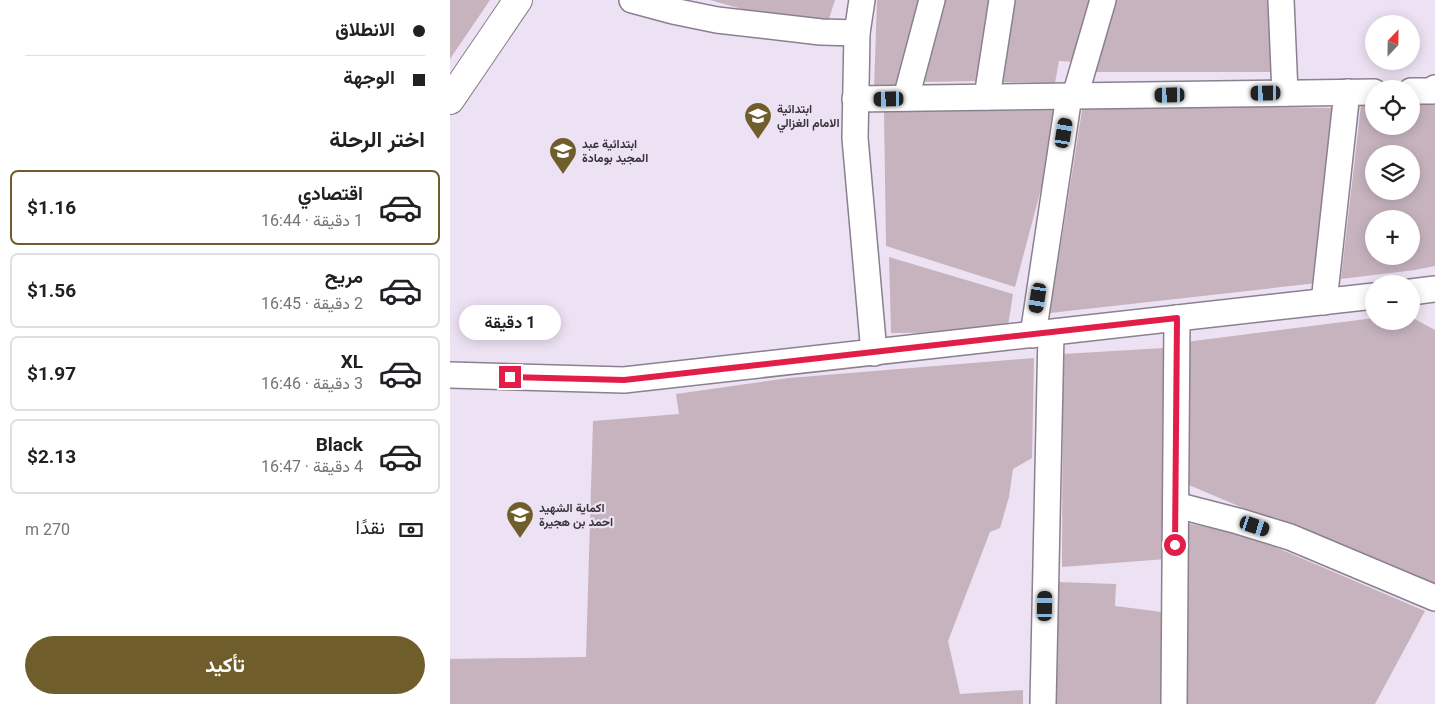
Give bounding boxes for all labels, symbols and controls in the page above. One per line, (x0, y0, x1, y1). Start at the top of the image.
north arrow (1365, 15, 1420, 70)
map controls (1365, 15, 1420, 330)
text: الانطلاق (335, 18, 395, 41)
text: الوجهة (343, 66, 395, 89)
button: locate (1365, 80, 1420, 135)
car (1250, 85, 1281, 101)
car (1154, 87, 1185, 103)
car (873, 91, 904, 107)
school or university icon: ابتدائية الامام الغزالي (743, 101, 773, 140)
place label: ابتدائية الامام الغزالي (777, 102, 840, 133)
car (1054, 117, 1073, 149)
text: اختر الرحلة (329, 127, 425, 152)
school or university icon: ابتدائية عبد المجيد بومادة (548, 136, 578, 175)
place label: ابتدائية عبد المجيد بومادة (582, 137, 648, 166)
button: layers (1365, 145, 1420, 200)
text: اقتصادي (298, 182, 363, 205)
icon: car (378, 185, 423, 230)
text: $1.16 (27, 196, 76, 219)
button: + (1365, 210, 1420, 265)
text: 1 دقيقة · 16:44 (261, 211, 363, 230)
text: مريح (325, 265, 363, 288)
icon: car (378, 268, 423, 313)
button: − (1365, 275, 1420, 330)
text: $1.56 (27, 279, 76, 302)
car (1028, 282, 1047, 314)
text: 2 دقيقة · 16:45 (261, 294, 363, 313)
callout: 1 دقيقة (459, 304, 561, 340)
text: 1 دقيقة (485, 313, 535, 332)
text: XL (341, 350, 363, 373)
icon: car (378, 351, 423, 396)
text: $1.97 (27, 362, 76, 385)
route end (499, 366, 521, 388)
text: 3 دقيقة · 16:46 (261, 374, 363, 393)
text: Black (316, 433, 363, 456)
icon: car (378, 434, 423, 479)
text: $2.13 (27, 445, 76, 468)
text: 4 دقيقة · 16:47 (261, 457, 363, 476)
school or university icon: اكماية الشهيد احمد بن هجيرة (505, 500, 535, 539)
place label: اكماية الشهيد احمد بن هجيرة (539, 501, 613, 530)
car (1238, 514, 1271, 538)
text: نقدًا (356, 516, 385, 539)
icon: cash (397, 516, 425, 544)
text: 270 m (25, 520, 70, 539)
route start (1164, 534, 1186, 556)
car (1037, 591, 1052, 621)
button: تأكيد (25, 636, 425, 694)

